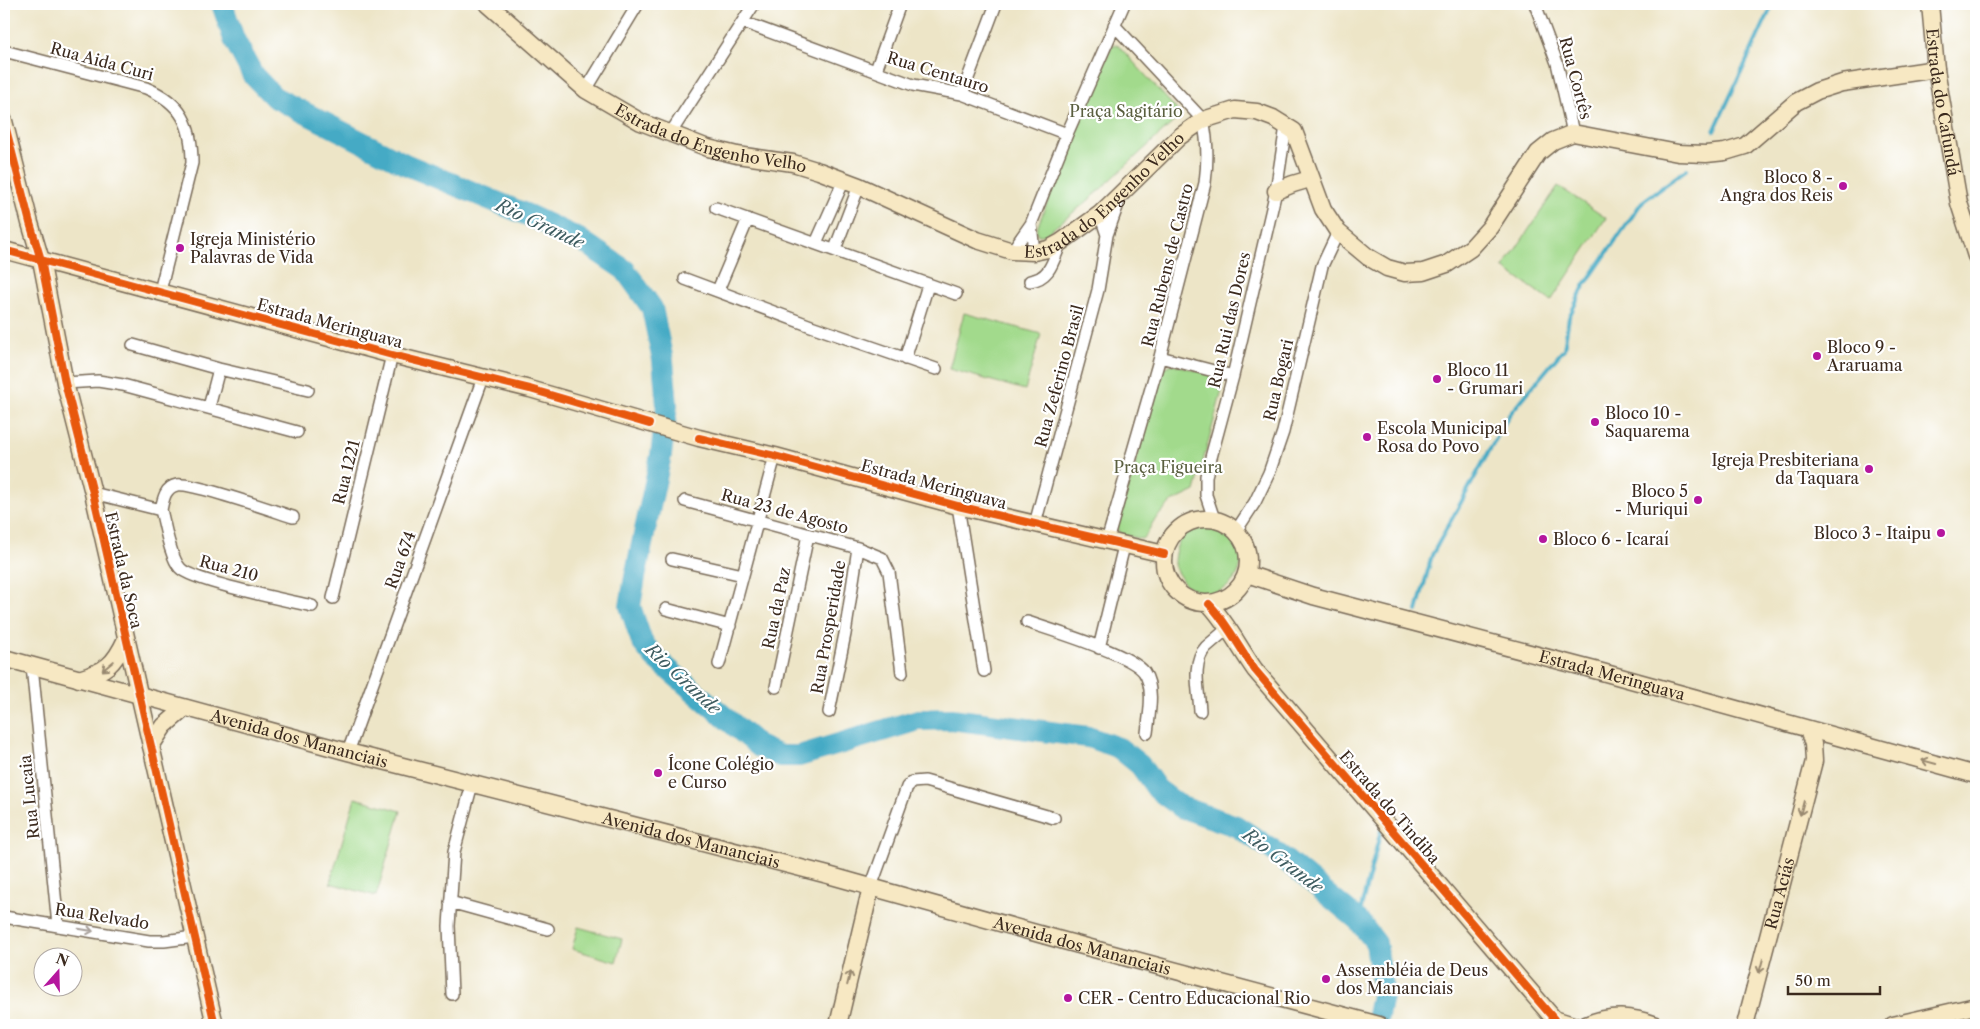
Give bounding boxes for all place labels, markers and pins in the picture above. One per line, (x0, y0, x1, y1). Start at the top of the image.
place label: Bloco 8 - Angra dos Reis (1719, 167, 1833, 205)
marker: Bloco 8 - Angra dos Reis (1837, 180, 1849, 192)
place label: Igreja Ministério Palavras de Vida (190, 229, 316, 267)
marker: Igreja Ministério Palavras de Vida (174, 242, 186, 254)
place label: Bloco 9 - Araruama (1826, 337, 1903, 375)
marker: Bloco 9 - Araruama (1811, 350, 1823, 362)
place label: Bloco 11 - Grumari (1447, 360, 1523, 398)
marker: Bloco 11 - Grumari (1431, 373, 1443, 385)
place label: Bloco 10 - Saquarema (1605, 403, 1690, 441)
marker: Bloco 10 - Saquarema (1589, 416, 1601, 428)
place label: Escola Municipal Rosa do Povo (1377, 418, 1508, 456)
marker: Escola Municipal Rosa do Povo (1361, 431, 1373, 443)
place label: Igreja Presbiteriana da Taquara (1712, 450, 1860, 488)
marker: Igreja Presbiteriana da Taquara (1863, 463, 1875, 475)
place label: Bloco 5 - Muriqui (1615, 481, 1688, 519)
marker: Bloco 5 - Muriqui (1692, 494, 1704, 506)
place label: Bloco 3 - Itaipu (1814, 523, 1931, 543)
marker: Bloco 3 - Itaipu (1935, 527, 1947, 539)
place label: Bloco 6 - Icaraí (1553, 529, 1669, 549)
marker: Bloco 6 - Icaraí (1537, 533, 1549, 545)
place label: Ícone Colégio e Curso (668, 754, 774, 792)
marker: Ícone Colégio e Curso (652, 767, 664, 779)
place label: Assembléia de Deus dos Mananciais (1335, 960, 1488, 998)
marker: Assembléia de Deus dos Mananciais (1320, 973, 1332, 985)
place label: CER - Centro Educacional Rio (1078, 988, 1310, 1008)
marker: CER - Centro Educacional Rio (1062, 992, 1074, 1004)

